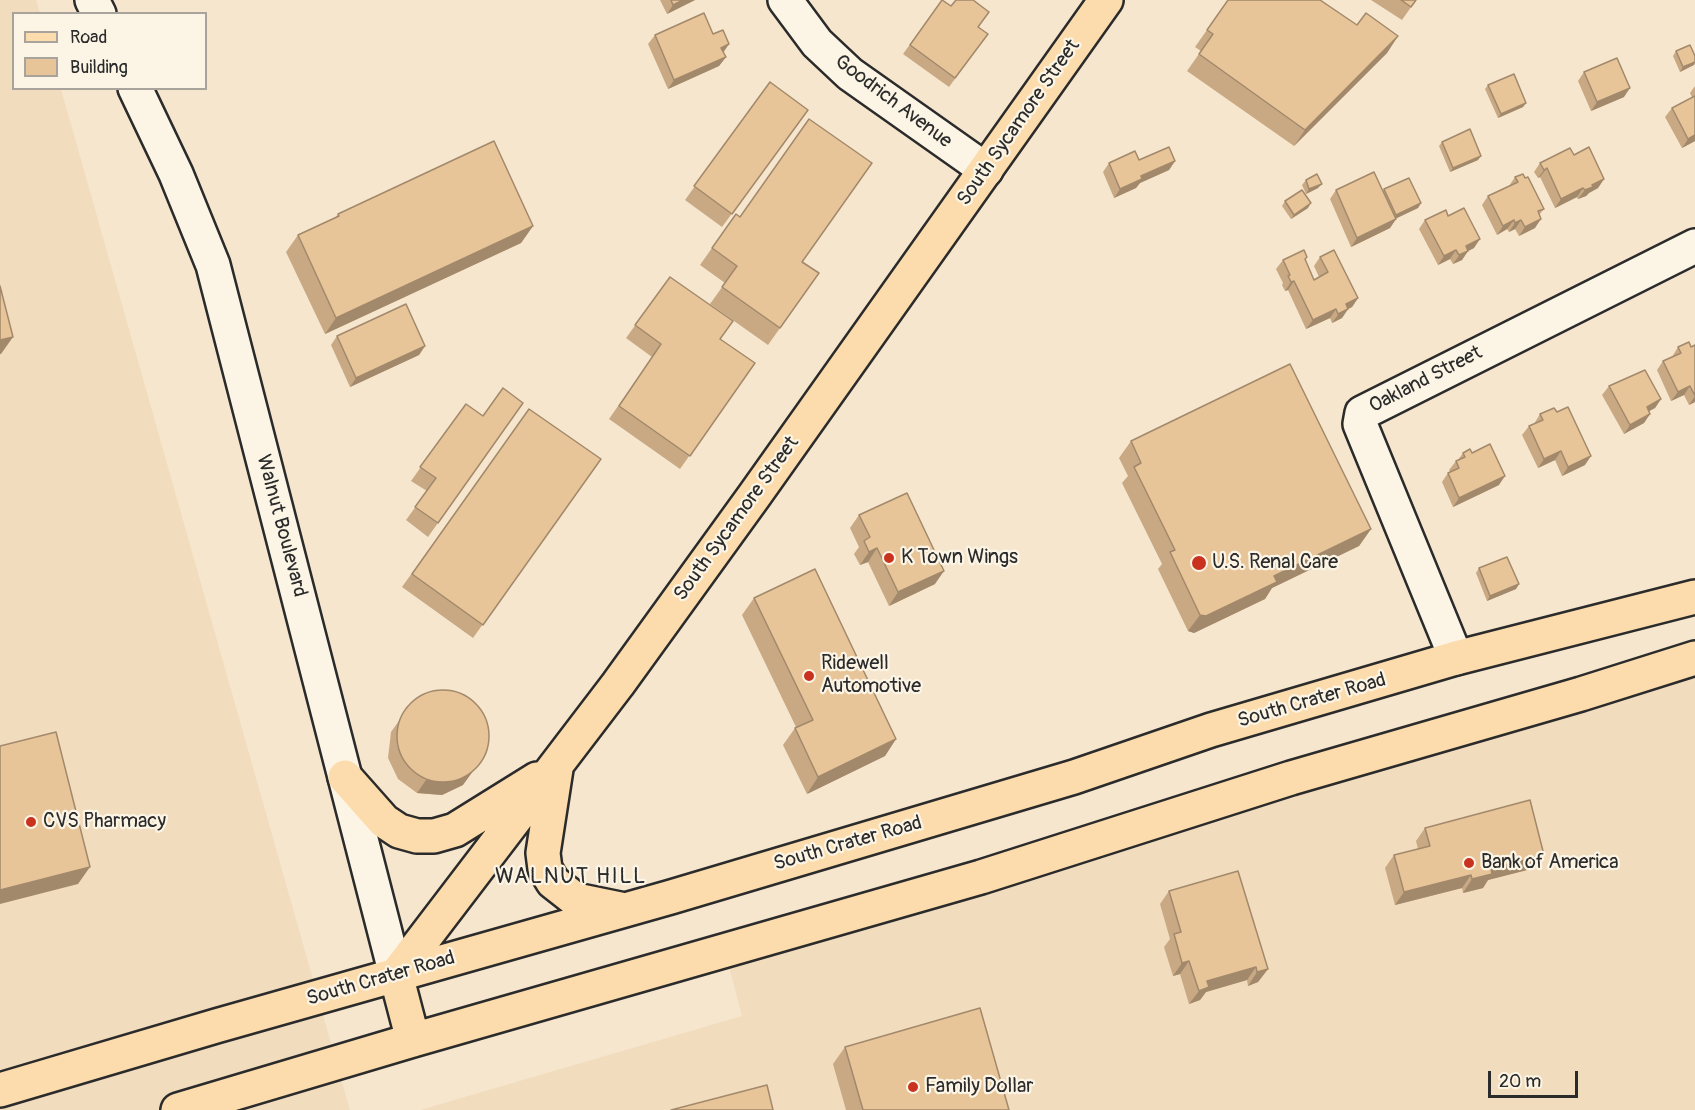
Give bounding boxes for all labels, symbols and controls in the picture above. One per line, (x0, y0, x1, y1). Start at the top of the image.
legend (12, 12, 207, 90)
text: Road (70, 26, 107, 49)
street label: South Sycamore Street (953, 35, 1085, 211)
street label: Goodrich Avenue (830, 50, 956, 154)
text: Building (70, 56, 128, 79)
street label: Oakland Street (1366, 341, 1486, 419)
street label: South Sycamore Street (669, 432, 805, 606)
street label: Walnut Boulevard (250, 452, 312, 600)
place label: K Town Wings (901, 546, 1018, 570)
marker: K Town Wings (882, 551, 896, 565)
place label: U.S. Renal Care (1212, 551, 1338, 575)
marker: U.S. Renal Care (1190, 554, 1208, 572)
place label: Ridewell Automotive (821, 652, 921, 699)
street label: South Crater Road (1235, 668, 1389, 734)
marker: Ridewell Automotive (802, 669, 816, 683)
place label: CVS Pharmacy (43, 810, 166, 834)
street label: South Crater Road (771, 811, 925, 877)
marker: CVS Pharmacy (24, 815, 38, 829)
place label: Bank of America (1481, 851, 1619, 875)
marker: Bank of America (1462, 856, 1476, 870)
district label: WALNUT HILL (495, 864, 647, 890)
street label: South Crater Road (304, 946, 458, 1012)
scale bar (1491, 1059, 1581, 1097)
text: 20 m (1499, 1070, 1541, 1093)
place label: Family Dollar (925, 1075, 1033, 1099)
marker: Family Dollar (906, 1080, 920, 1094)

